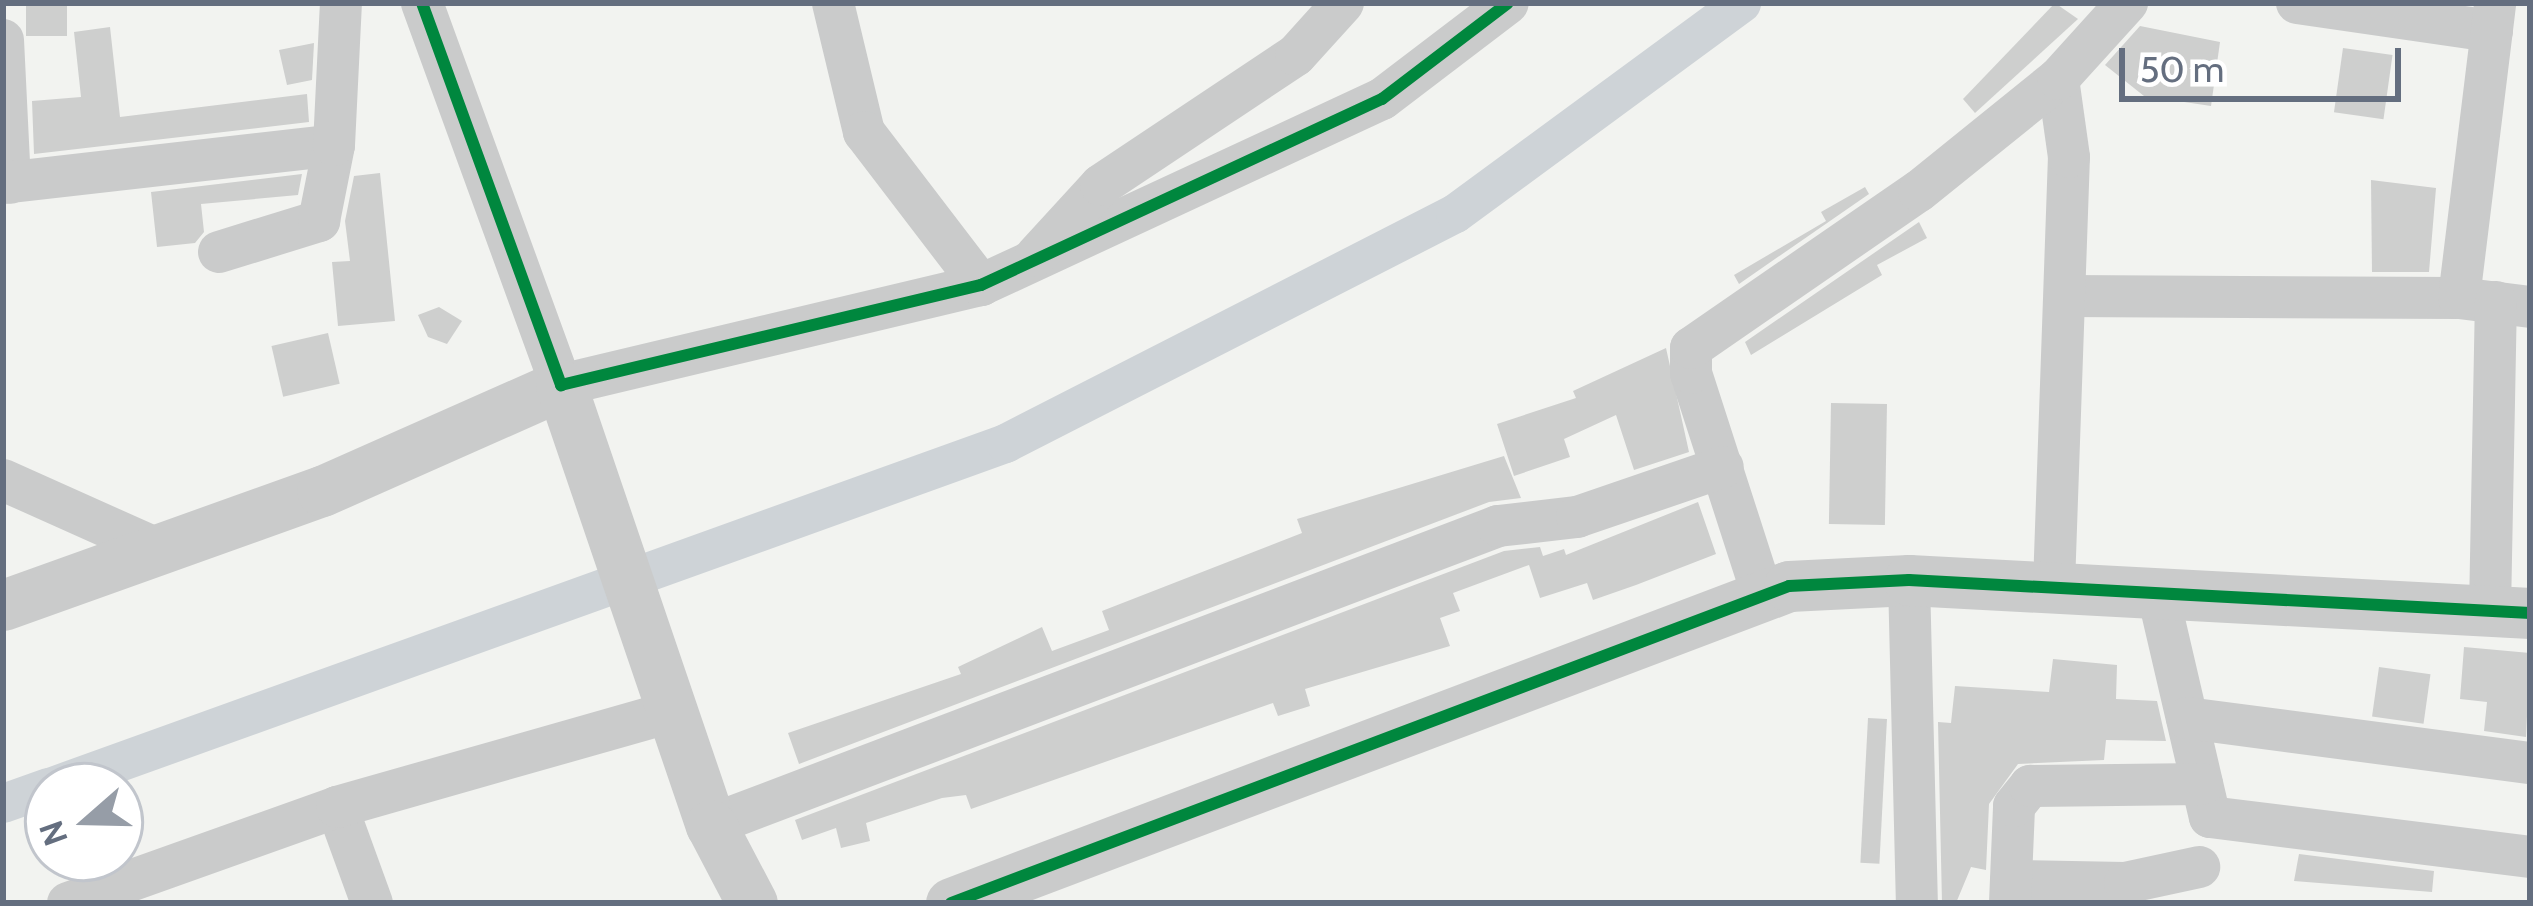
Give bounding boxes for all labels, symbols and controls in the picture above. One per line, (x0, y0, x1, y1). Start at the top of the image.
scale bar (2125, 24, 2407, 98)
text: 50 m (2140, 47, 2224, 91)
north arrow (24, 762, 144, 882)
text: N (30, 815, 76, 851)

